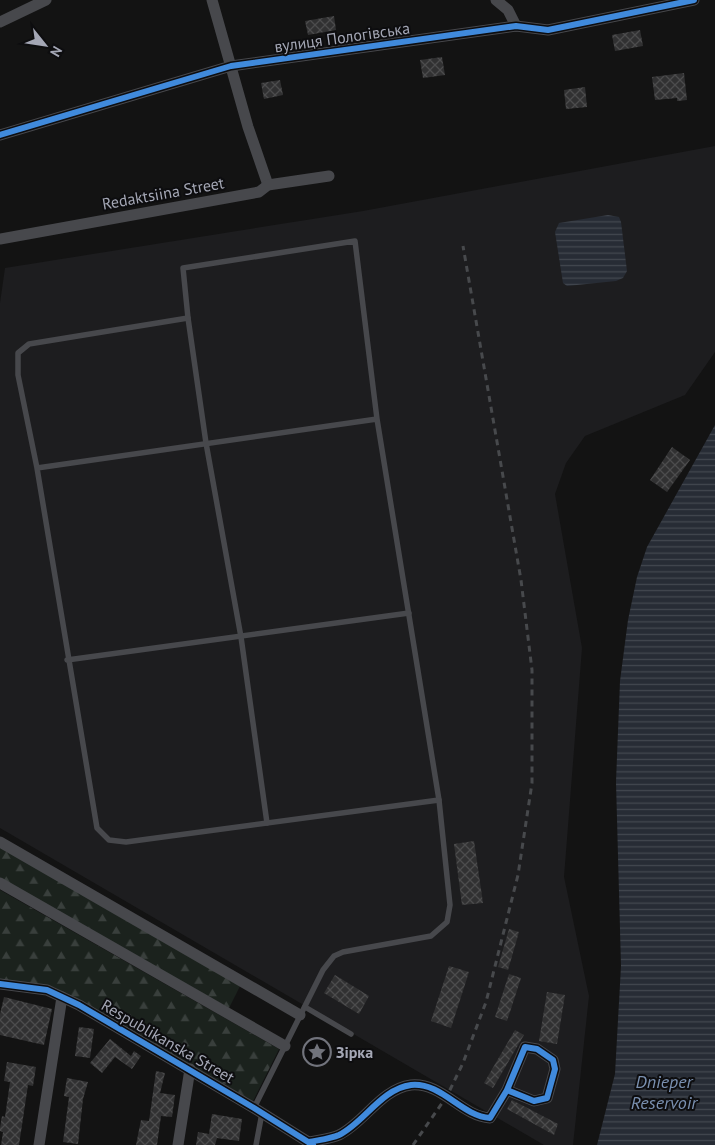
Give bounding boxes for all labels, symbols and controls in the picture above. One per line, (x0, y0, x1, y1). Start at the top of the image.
street label: вулиця Пологівська (273, 18, 411, 56)
north arrow (20, 20, 70, 70)
text: N (46, 43, 66, 60)
street label: Redaktsiina Street (100, 172, 226, 214)
street label: Respublikanska Street (98, 995, 239, 1088)
place icon: Зірка (302, 1037, 332, 1067)
place label: Зірка (336, 1042, 373, 1062)
water label: Dnieper Reservoir (631, 1070, 698, 1114)

